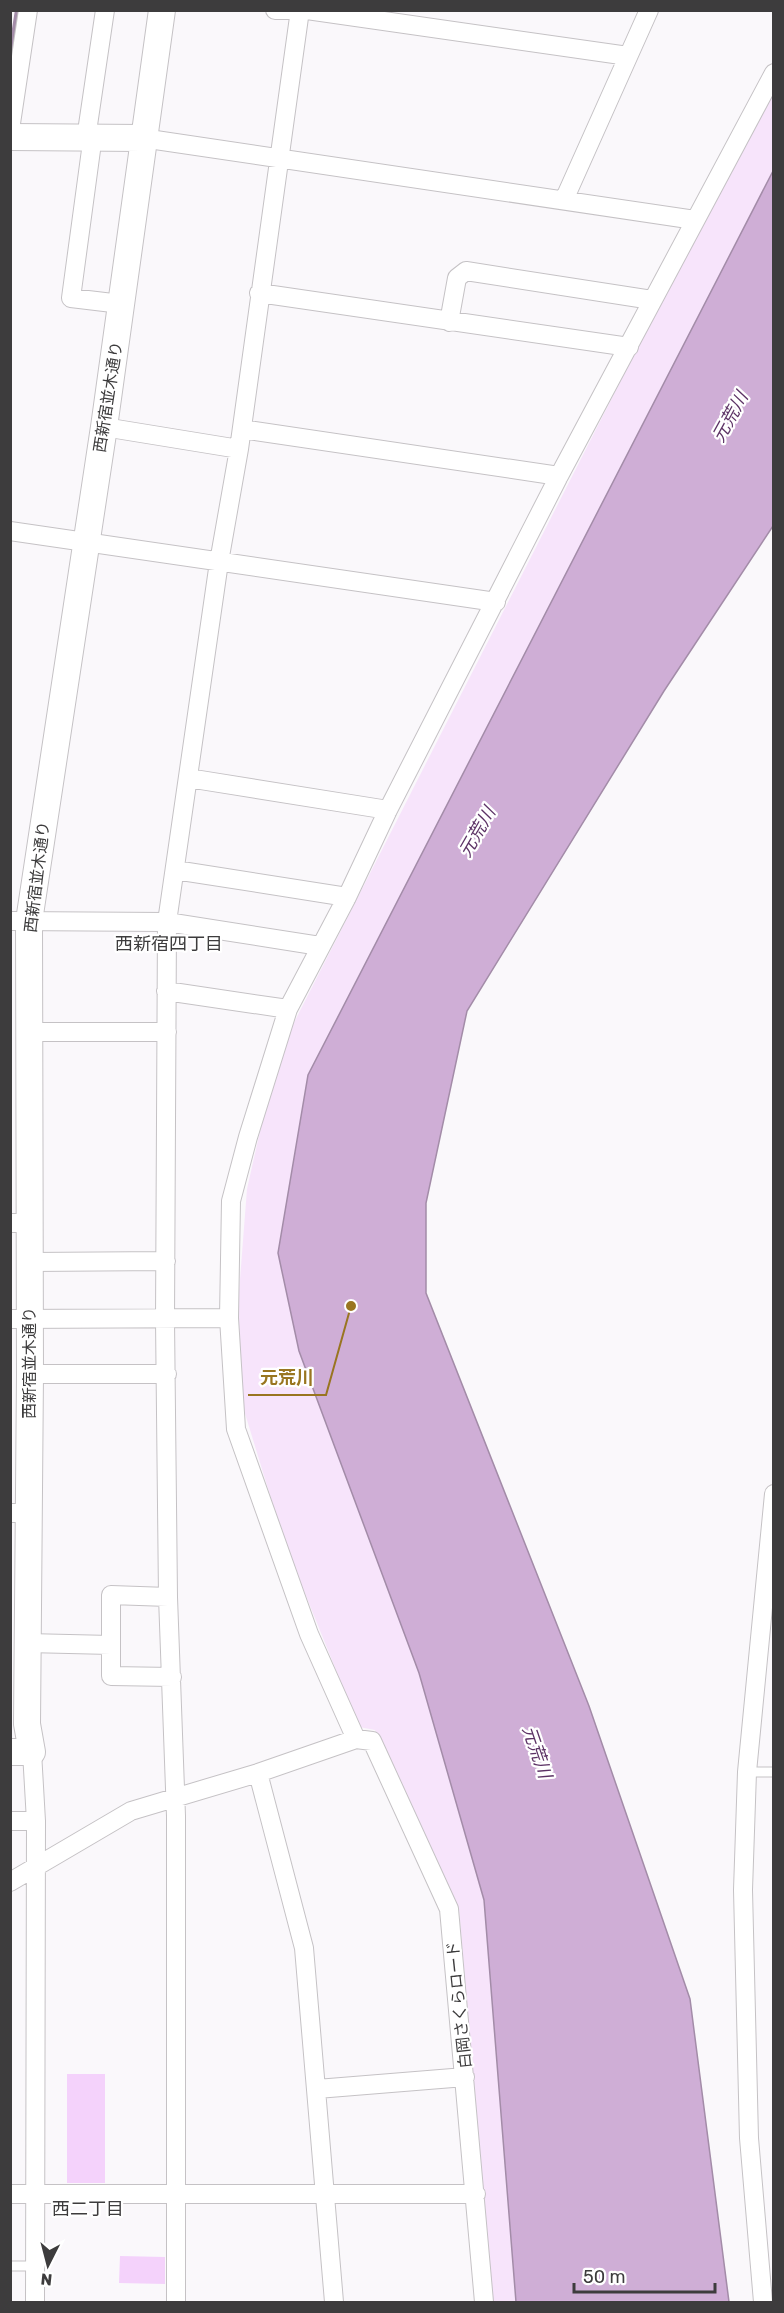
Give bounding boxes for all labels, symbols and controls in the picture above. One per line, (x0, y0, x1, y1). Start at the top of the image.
street label: 西新宿並木通り (90, 340, 126, 454)
water label: 元荒川 (707, 386, 754, 446)
water label: 元荒川 (454, 801, 501, 861)
street label: 西新宿並木通り (21, 820, 53, 934)
district label: 西新宿四丁目 (115, 933, 223, 955)
street label: 西新宿並木通り (20, 1307, 39, 1419)
callout: 元荒川 (248, 1359, 326, 1395)
text: 元荒川 (260, 1367, 314, 1389)
water label: 元荒川 (518, 1723, 557, 1783)
street label: 白岡さくらロード (443, 1940, 475, 2070)
district label: 西二丁目 (52, 2198, 124, 2220)
north arrow (18, 2235, 78, 2295)
scale bar (574, 2256, 715, 2294)
text: 50 m (583, 2266, 626, 2288)
text: N (40, 2269, 53, 2289)

